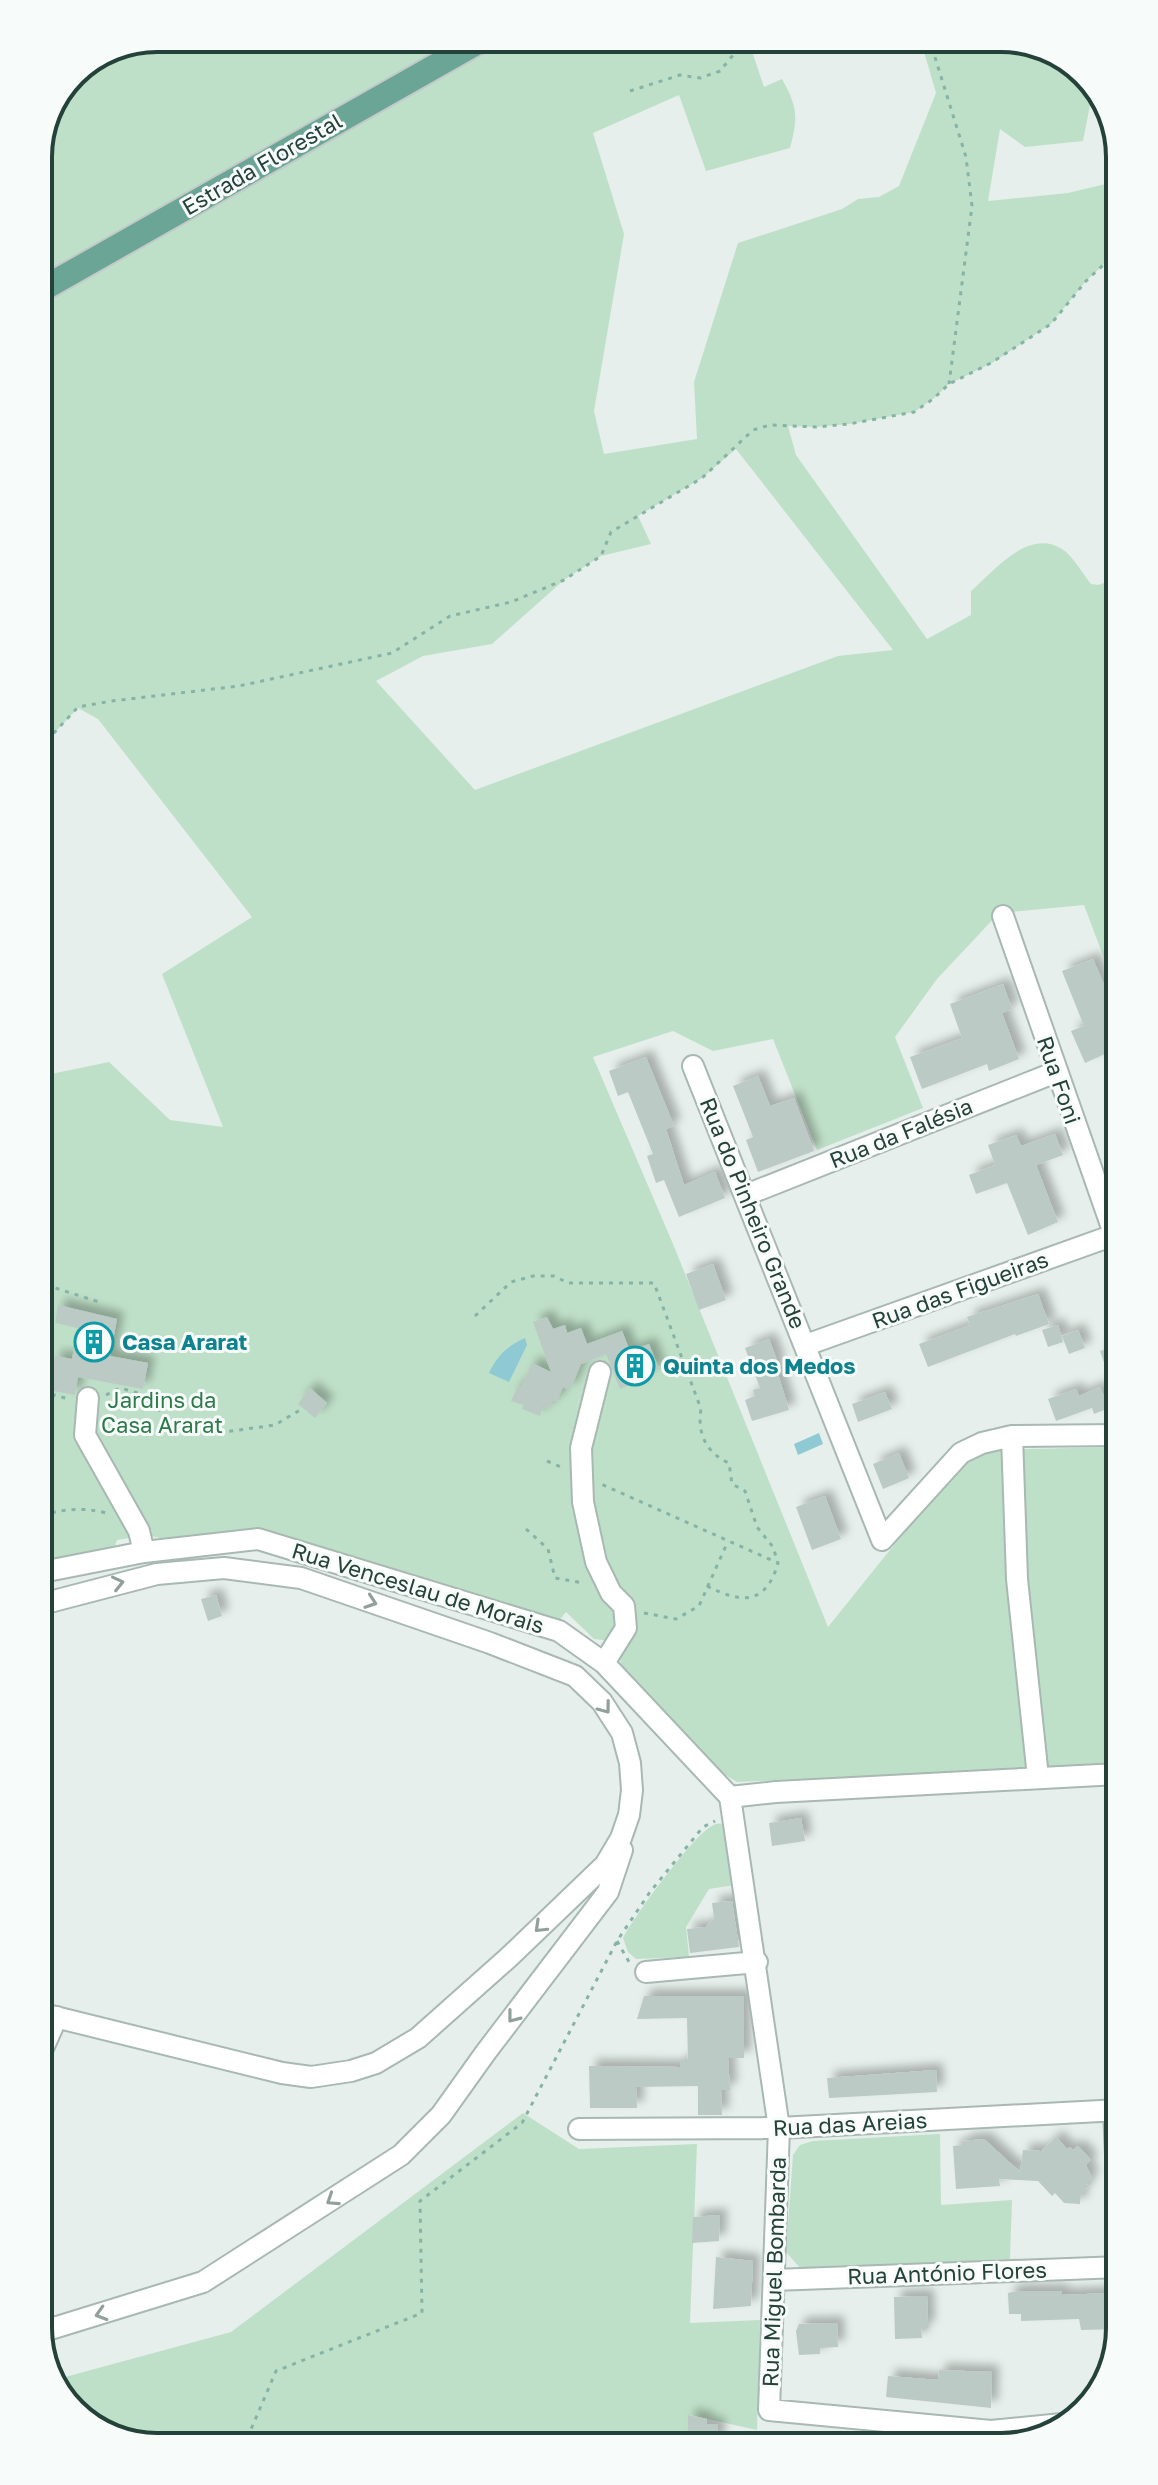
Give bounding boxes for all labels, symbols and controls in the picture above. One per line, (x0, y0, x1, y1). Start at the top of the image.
street label: Estrada Florestal (177, 107, 347, 220)
street label: Rua Foni (1032, 1032, 1087, 1127)
street label: Rua da Falésia (825, 1092, 976, 1174)
street label: Rua do Pinheiro Grande (695, 1093, 812, 1332)
street label: Rua das Figueiras (868, 1245, 1052, 1334)
building icon: Casa Ararat (73, 1321, 115, 1363)
place label: Casa Ararat (122, 1328, 248, 1355)
building icon: Quinta dos Medos (614, 1345, 656, 1387)
place label: Quinta dos Medos (663, 1352, 856, 1379)
park label: Jardins da Casa Ararat (101, 1386, 223, 1438)
street label: Rua Venceslau de Morais (289, 1536, 548, 1639)
one-way arrow (110, 1575, 124, 1592)
one-way arrow (364, 1593, 378, 1609)
one-way arrow (595, 1699, 609, 1714)
one-way arrow (535, 1918, 549, 1933)
one-way arrow (508, 2008, 522, 2023)
street label: Rua das Areias (772, 2106, 928, 2141)
street label: Rua Miguel Bombarda (756, 2156, 791, 2388)
one-way arrow (326, 2190, 341, 2205)
street label: Rua António Flores (847, 2256, 1047, 2289)
one-way arrow (94, 2305, 108, 2321)

